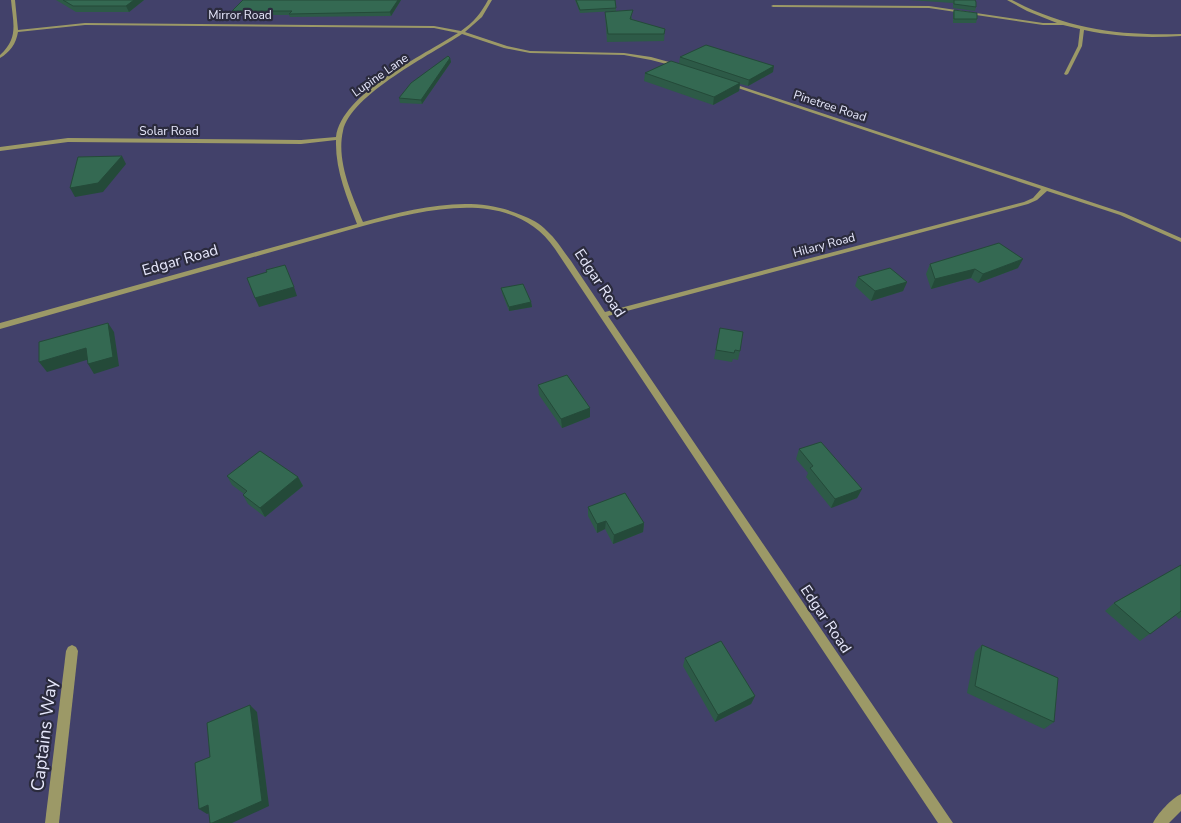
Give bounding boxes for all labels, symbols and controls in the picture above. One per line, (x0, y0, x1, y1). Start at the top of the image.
street label: Mirror Road (208, 7, 272, 23)
street label: Lupine Lane (349, 50, 411, 100)
street label: Pinetree Road (791, 87, 869, 125)
street label: Solar Road (139, 123, 199, 139)
street label: Hilary Road (791, 229, 857, 261)
street label: Edgar Road (140, 240, 220, 280)
street label: Edgar Road (570, 245, 630, 321)
street label: Edgar Road (796, 581, 856, 657)
street label: Captains Way (25, 677, 63, 792)

